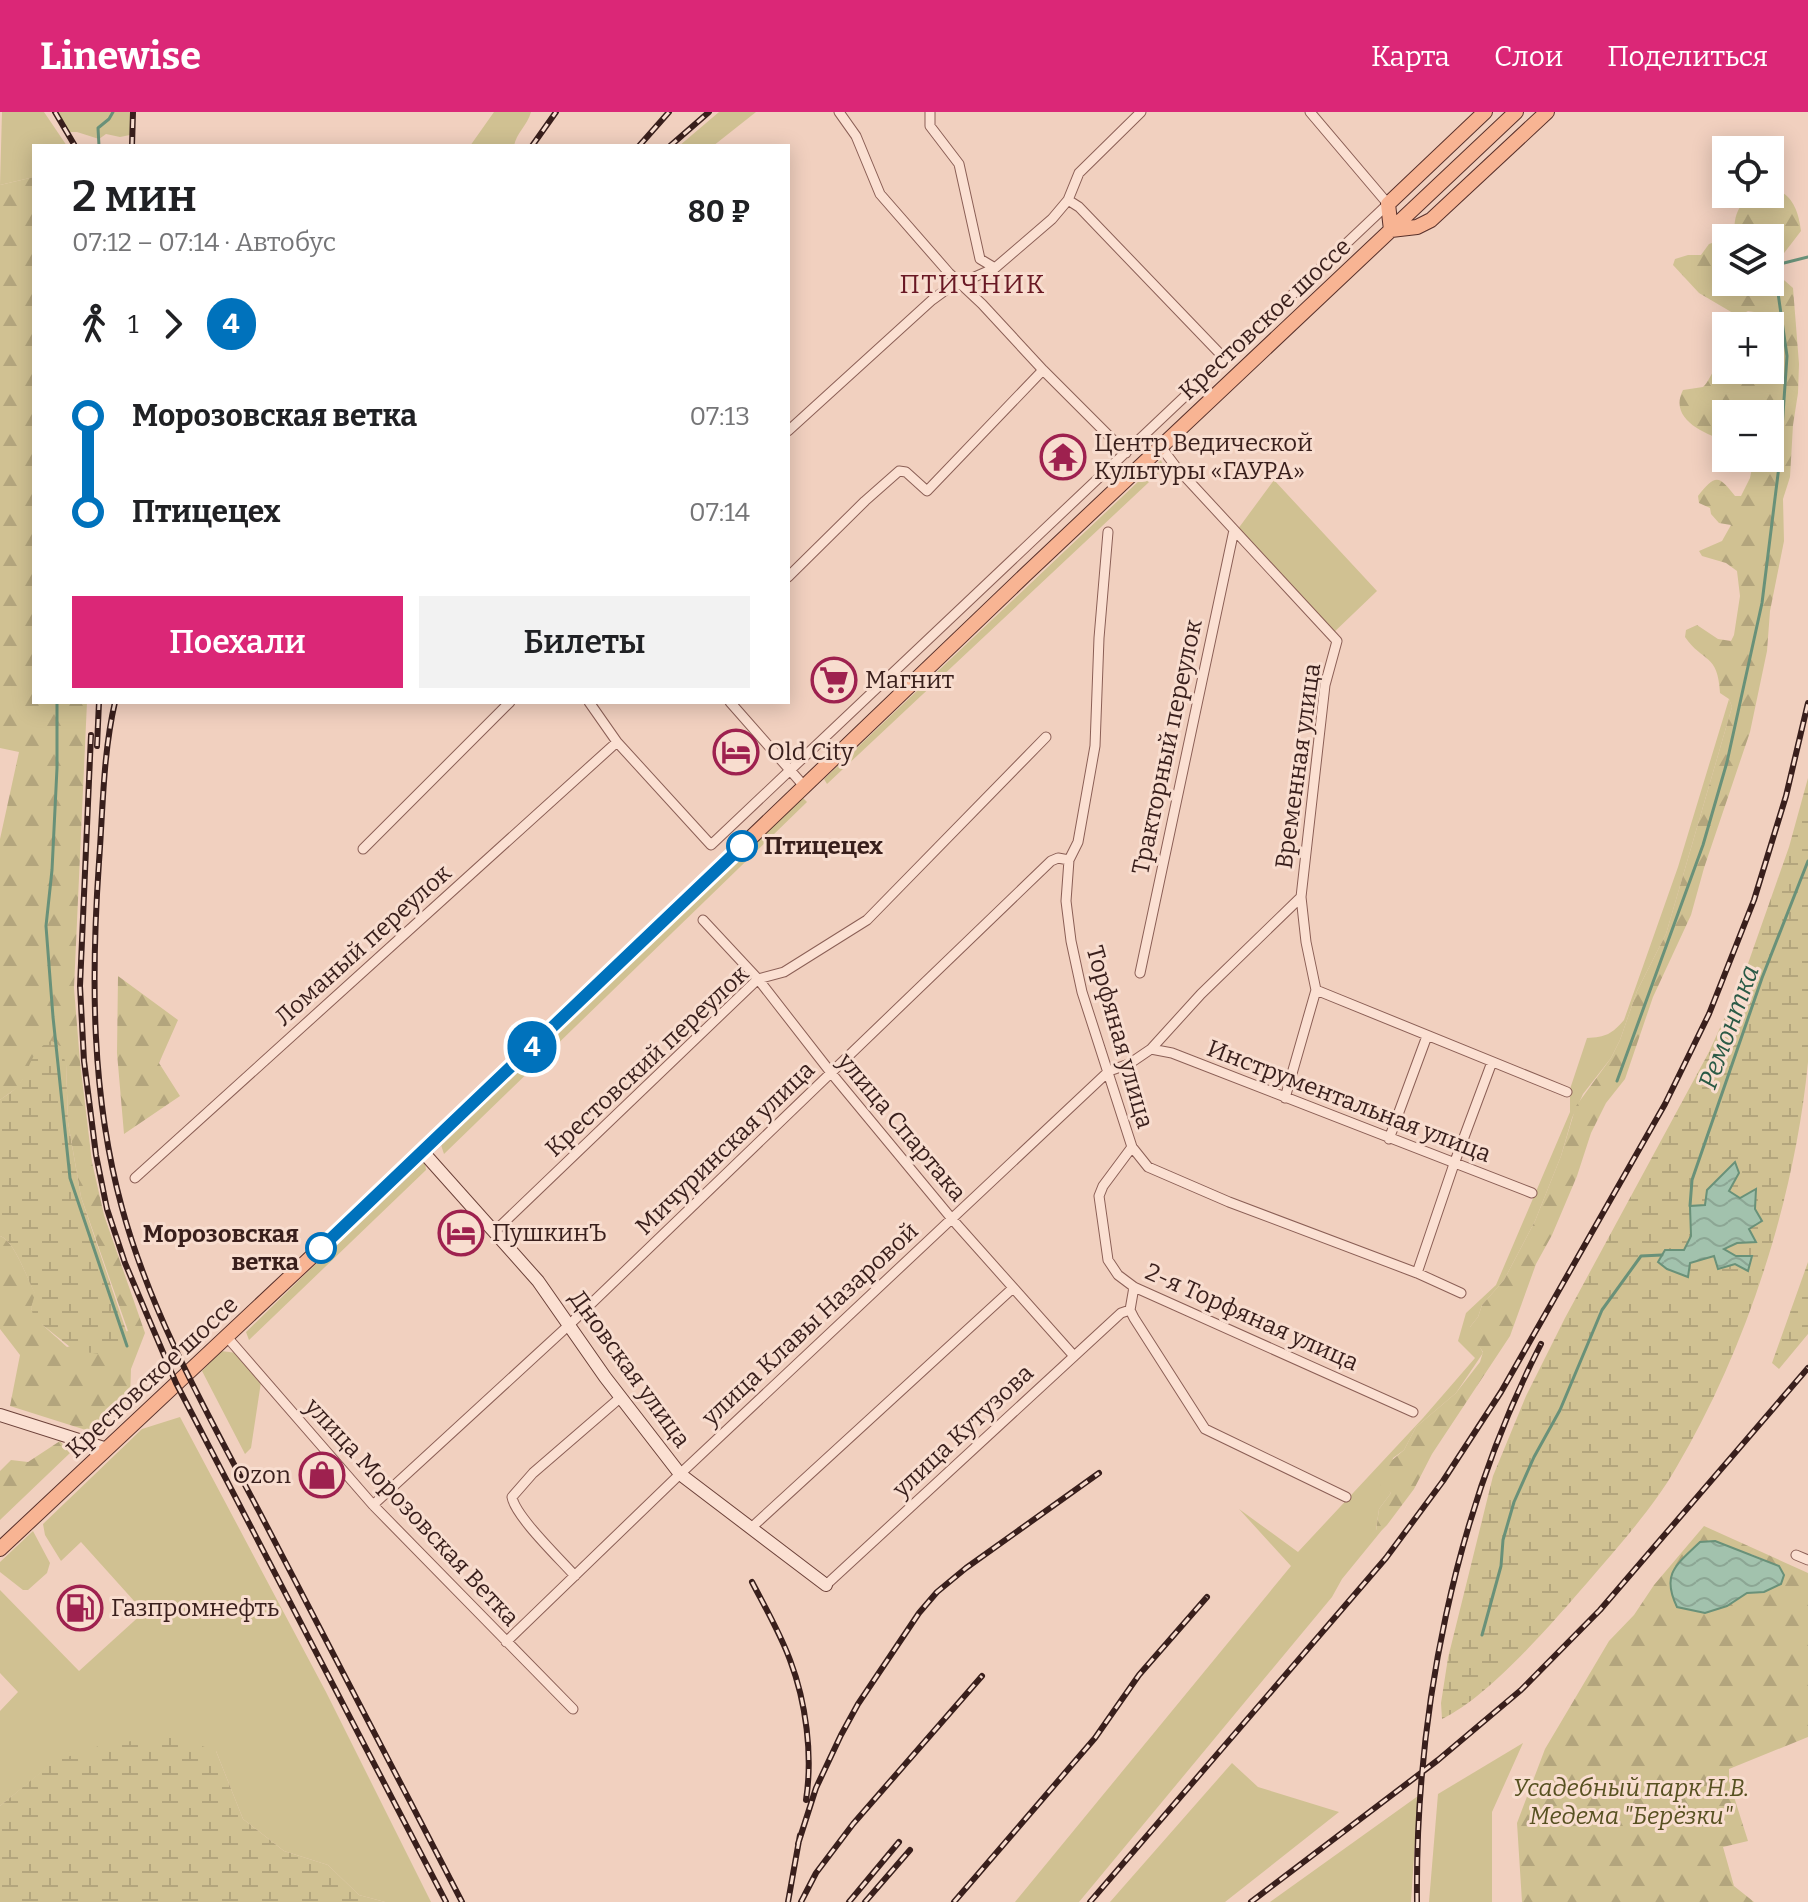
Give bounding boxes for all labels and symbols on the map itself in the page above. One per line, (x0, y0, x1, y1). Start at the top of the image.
street label: Крестовское шоссе (1173, 232, 1357, 406)
district label: ПТИЧНИК (900, 269, 1046, 300)
place label: Центр Ведической Культуры «ГАУРА» (1094, 429, 1313, 485)
temple icon: Центр Ведической Культуры «ГАУРА» (1039, 433, 1087, 481)
street label: Тракторный переулок (1126, 617, 1208, 877)
supermarket icon: Магнит (810, 656, 858, 704)
street label: Временная улица (1270, 661, 1326, 871)
place label: Магнит (865, 666, 954, 694)
hotel icon: Old City (712, 728, 760, 776)
place label: Old City (767, 738, 854, 766)
marker: Птицецех (727, 831, 757, 861)
place label: Птицецех (764, 832, 883, 860)
street label: Ломаный переулок (269, 859, 457, 1031)
street label: Торфяная улица (1081, 943, 1159, 1131)
street label: Крестовский переулок (540, 960, 754, 1162)
water label: Ремонтка (1692, 961, 1766, 1093)
line badge: 4 (506, 1021, 558, 1073)
street label: Инструментальная улица (1203, 1034, 1495, 1168)
street label: улица Спартака (831, 1047, 972, 1207)
street label: Мичуринская улица (630, 1056, 820, 1240)
hotel icon: ПушкинЪ (437, 1209, 485, 1257)
street label: улица Клавы Назаровой (695, 1217, 924, 1432)
place label: ПушкинЪ (492, 1219, 607, 1247)
place label: Морозовская ветка (143, 1220, 300, 1276)
marker: Морозовская ветка (306, 1233, 336, 1263)
street label: 2-я Торфяная улица (1141, 1257, 1363, 1377)
street label: Дновская улица (564, 1285, 696, 1453)
street label: Крестовское шоссе (60, 1290, 244, 1464)
street label: улица Кутузова (886, 1359, 1039, 1504)
street label: улица Морозовская Ветка (298, 1392, 525, 1632)
shop icon: Ozon (298, 1451, 346, 1499)
place label: Ozon (233, 1461, 291, 1489)
fuel station icon: Газпромнефть (56, 1584, 104, 1632)
place label: Газпромнефть (111, 1594, 279, 1622)
park label: Усадебный парк Н.В. Медема "Берёзки" (1513, 1774, 1749, 1830)

